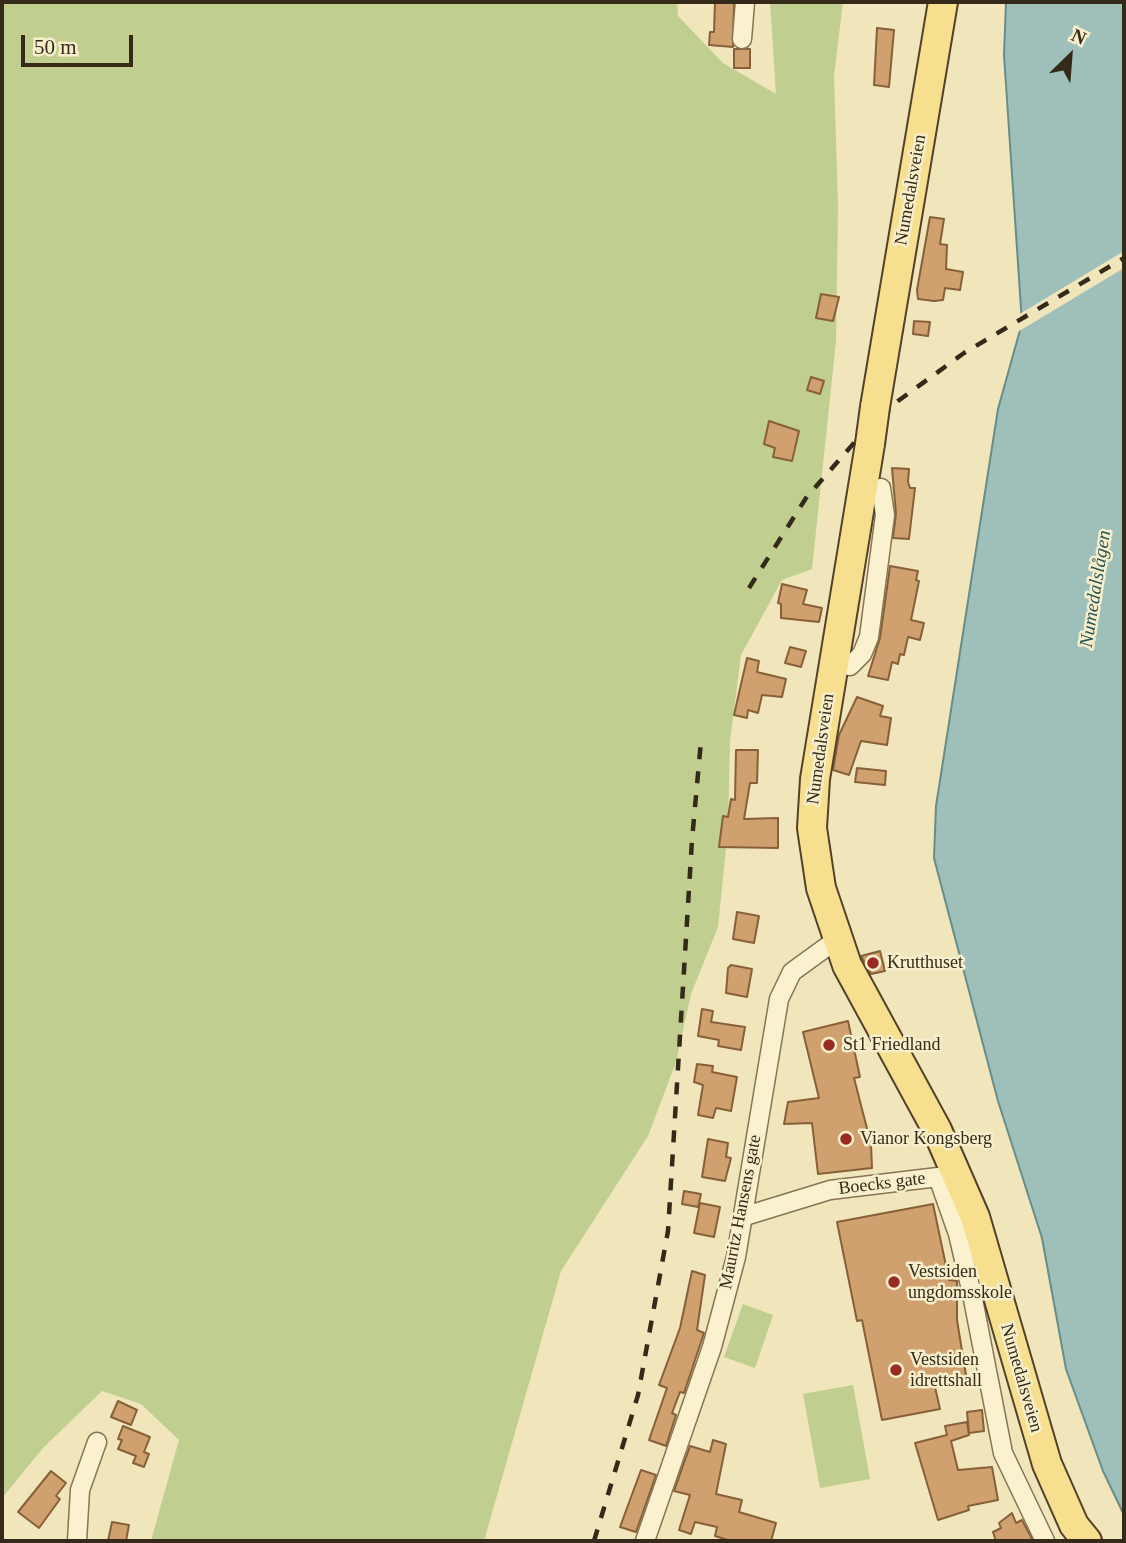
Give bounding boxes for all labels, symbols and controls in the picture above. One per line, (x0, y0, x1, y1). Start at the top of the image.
scale bar (24, 21, 136, 65)
north arrow (1035, 21, 1105, 91)
text: N (1068, 24, 1090, 49)
text: 50 m (34, 35, 77, 59)
street label: Numedalsveien (891, 133, 931, 247)
water label: Numedalslågen (1075, 529, 1117, 649)
street label: Numedalsveien (803, 692, 839, 806)
place label: Krutthuset (887, 952, 963, 974)
marker: Krutthuset (865, 955, 881, 971)
place label: St1 Friedland (843, 1034, 940, 1056)
marker: St1 Friedland (821, 1037, 837, 1053)
place label: Vianor Kongsberg (860, 1128, 992, 1150)
marker: Vianor Kongsberg (838, 1131, 854, 1147)
street label: Mauritz Hansens gate (715, 1133, 767, 1291)
street label: Boecks gate (837, 1168, 927, 1200)
place label: Vestsiden ungdomsskole (908, 1261, 1012, 1304)
marker: Vestsiden ungdomsskole (886, 1274, 902, 1290)
street label: Numedalsveien (995, 1321, 1047, 1435)
place label: Vestsiden idrettshall (910, 1349, 982, 1392)
marker: Vestsiden idrettshall (888, 1362, 904, 1378)

